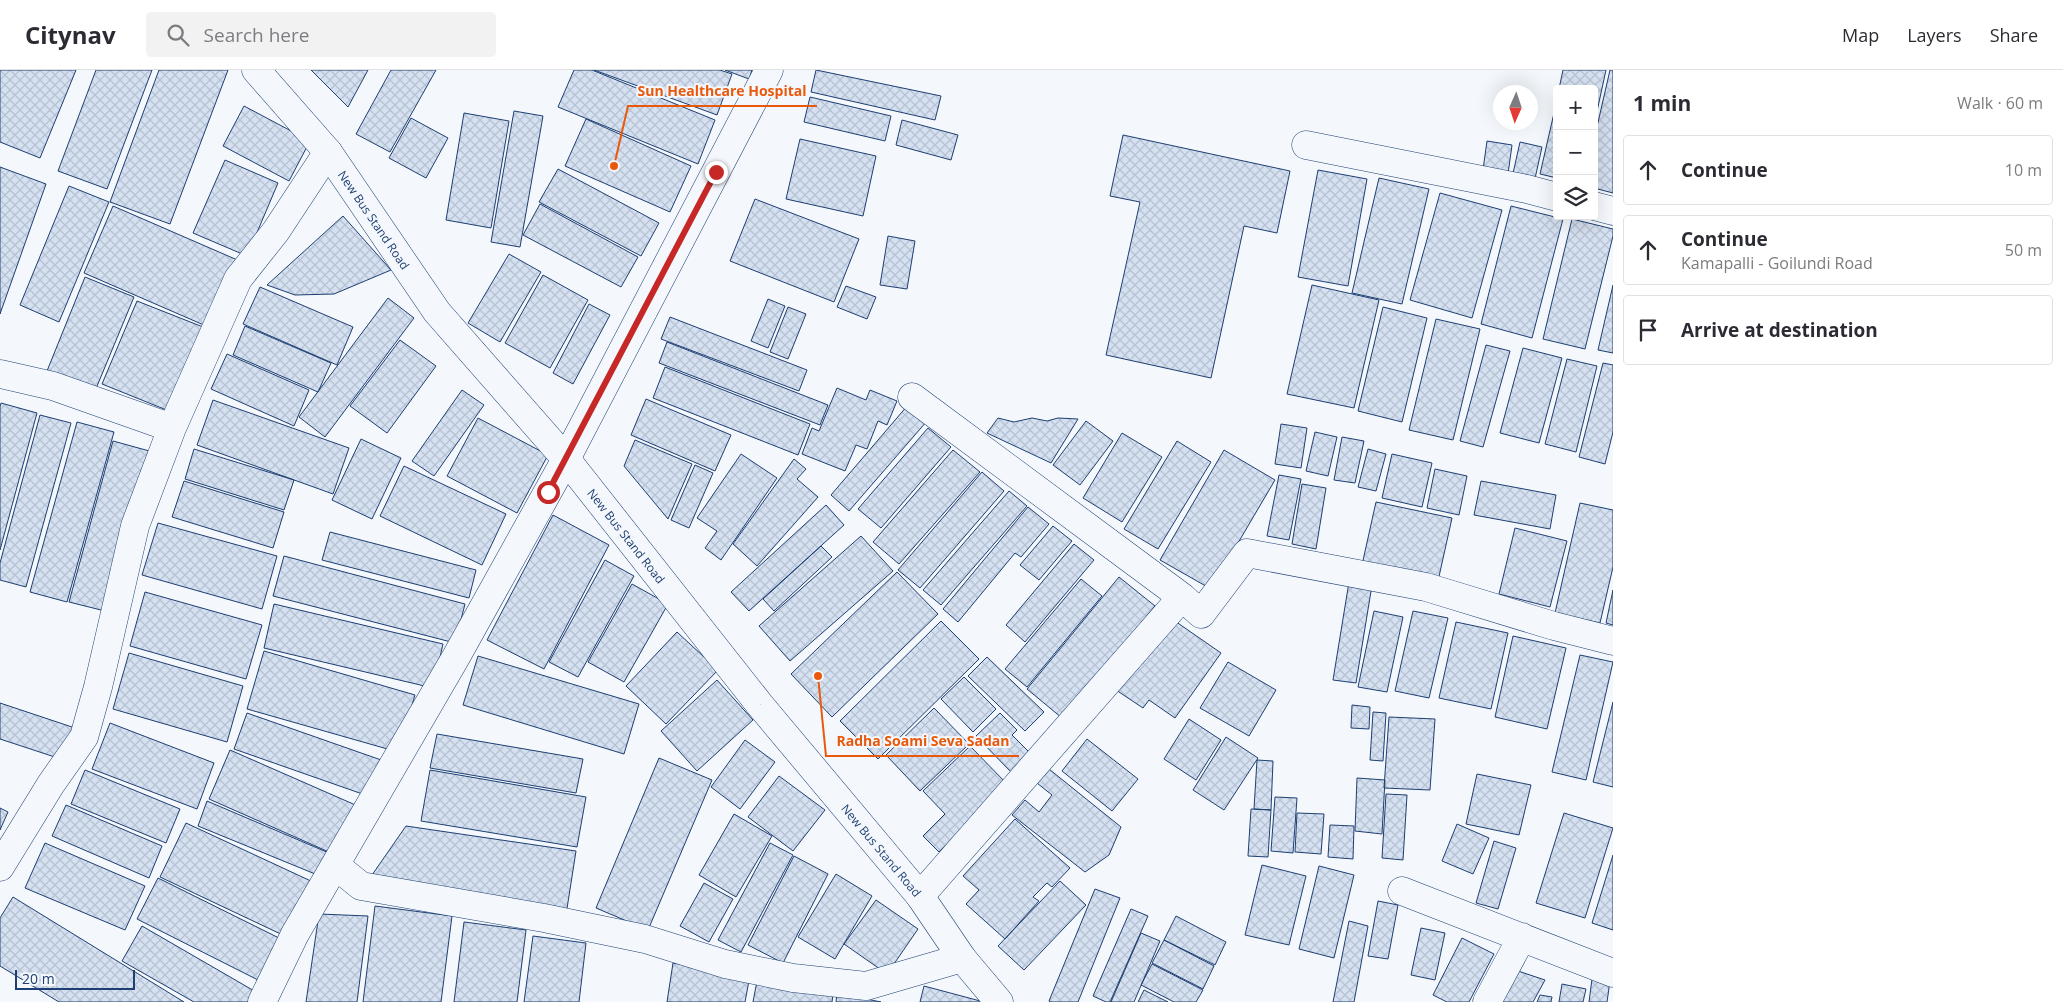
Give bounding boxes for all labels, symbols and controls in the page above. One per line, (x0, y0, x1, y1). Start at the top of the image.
search box (146, 12, 496, 57)
text: Citynav (25, 18, 116, 51)
icon: search (164, 21, 192, 49)
text: Search here (204, 22, 309, 48)
text: Map (1842, 23, 1879, 47)
text: Layers (1907, 23, 1962, 47)
text: Share (1990, 23, 2038, 47)
callout: Sun Healthcare Hospital (628, 77, 817, 106)
text: Sun Healthcare Hospital (638, 81, 806, 100)
north arrow (1493, 85, 1538, 130)
map controls (1553, 85, 1598, 220)
button: + (1553, 85, 1598, 130)
text: 1 min (1633, 89, 1691, 117)
text: Walk · 60 m (1957, 92, 2043, 114)
button: − (1553, 130, 1598, 175)
icon: ahead (1634, 156, 1662, 184)
text: Continue (1681, 157, 1768, 183)
text: 10 m (2005, 159, 2042, 181)
route end (705, 161, 728, 184)
street label: New Bus Stand Road (334, 167, 414, 272)
button: layers (1553, 175, 1598, 220)
text: Continue (1681, 226, 1768, 252)
icon: ahead (1634, 236, 1662, 264)
text: 50 m (2005, 239, 2042, 261)
text: Kamapalli - Goilundi Road (1681, 252, 1873, 274)
icon: arrive (1634, 316, 1662, 344)
text: Arrive at destination (1681, 317, 1878, 343)
route start (537, 481, 560, 504)
street label: New Bus Stand Road (584, 485, 669, 587)
callout: Radha Soami Seva Sadan (826, 727, 1019, 756)
text: Radha Soami Seva Sadan (836, 731, 1010, 750)
street label: New Bus Stand Road (838, 800, 925, 900)
scale bar (15, 967, 135, 990)
text: 20 m (22, 969, 55, 988)

